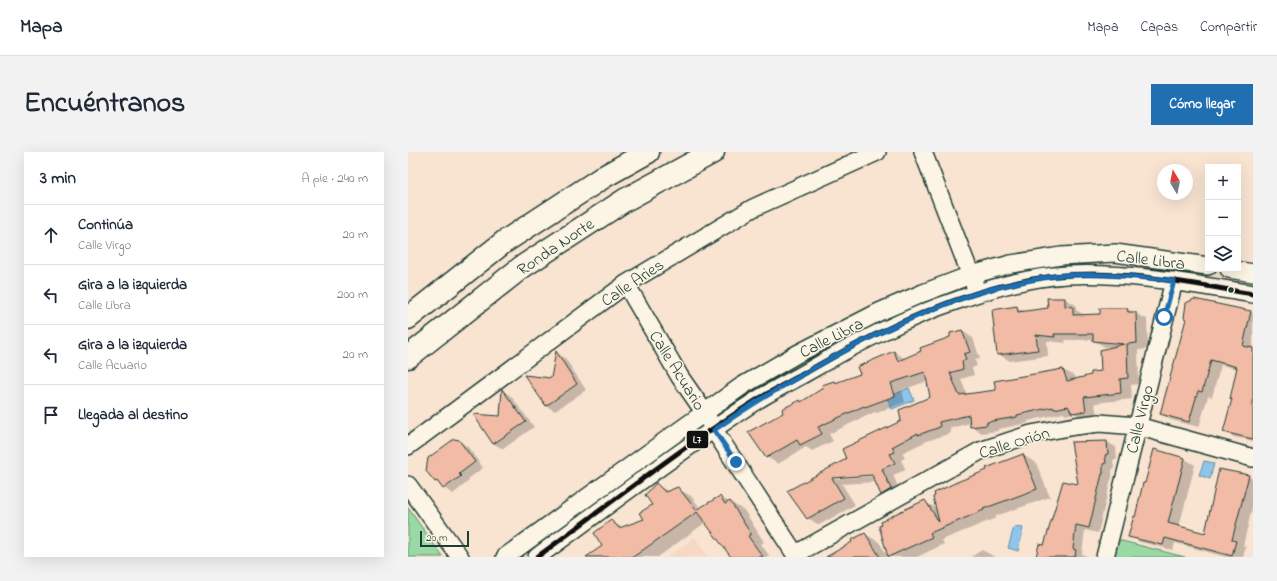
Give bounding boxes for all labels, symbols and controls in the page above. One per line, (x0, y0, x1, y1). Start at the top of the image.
text: Mapa (20, 14, 62, 41)
text: Mapa (1087, 17, 1119, 38)
text: Capas (1141, 17, 1178, 38)
text: Compartir (1200, 17, 1257, 38)
text: Encuéntranos (24, 84, 185, 125)
button: Cómo llegar (1151, 84, 1253, 125)
north arrow (1157, 164, 1193, 200)
map controls (1205, 164, 1241, 272)
button: + (1205, 164, 1241, 200)
text: 3 min (40, 166, 76, 191)
text: A pie · 240 m (301, 169, 368, 188)
button: − (1205, 200, 1241, 236)
street label: Ronda Norte (512, 212, 600, 282)
text: Continúa (78, 214, 133, 236)
icon: ahead (40, 224, 62, 246)
text: 20 m (343, 225, 368, 244)
text: Calle Virgo (78, 236, 131, 255)
button: layers (1205, 236, 1241, 272)
street label: Calle Libra (1115, 244, 1187, 277)
street label: Calle Aries (596, 253, 669, 314)
text: Gira a la izquierda (78, 274, 187, 296)
icon: left (40, 284, 62, 306)
text: 200 m (337, 285, 368, 304)
unlabelled marker (1226, 285, 1236, 295)
text: Calle Libra (78, 296, 131, 315)
route start (1155, 308, 1173, 326)
street label: Calle Libra (795, 312, 868, 365)
street label: Calle Acuario (642, 326, 711, 416)
text: Gira a la izquierda (78, 334, 187, 356)
icon: left (40, 344, 62, 366)
text: 20 m (343, 345, 368, 364)
text: Calle Acuario (78, 356, 147, 375)
street label: Calle Virgo (1120, 382, 1163, 457)
icon: arrive (40, 404, 62, 426)
text: Llegada al destino (78, 404, 188, 426)
street label: Calle Orión (976, 421, 1053, 466)
line badge: L7 (686, 430, 709, 449)
text: L7 (693, 432, 702, 448)
route end (727, 453, 745, 471)
scale bar (420, 529, 469, 548)
text: 20 m (426, 530, 448, 546)

